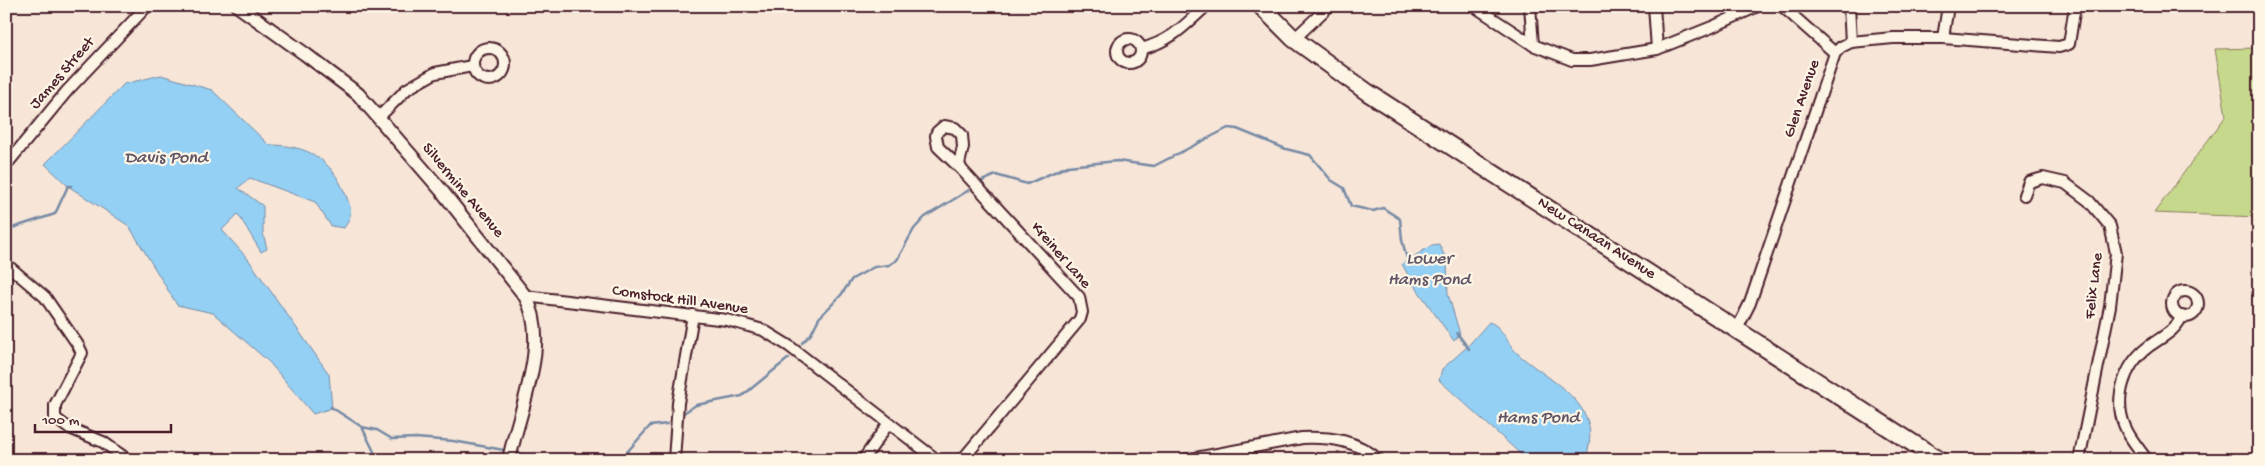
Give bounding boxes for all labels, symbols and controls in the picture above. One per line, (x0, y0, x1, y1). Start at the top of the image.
street label: James Street (27, 33, 100, 114)
street label: Glen Avenue (1781, 57, 1825, 141)
street label: Silvermine Avenue (417, 140, 508, 243)
water label: Davis Pond (125, 148, 210, 169)
street label: New Canaan Avenue (1533, 194, 1659, 285)
street label: Kreiner Lane (1026, 219, 1095, 294)
water label: Lower Hams Pond (1388, 249, 1473, 291)
street label: Felix Lane (2081, 251, 2109, 321)
street label: Comstock Hill Avenue (611, 282, 750, 320)
scale bar (35, 401, 171, 433)
water label: Hams Pond (1497, 408, 1582, 429)
text: 100 m (41, 412, 80, 430)

